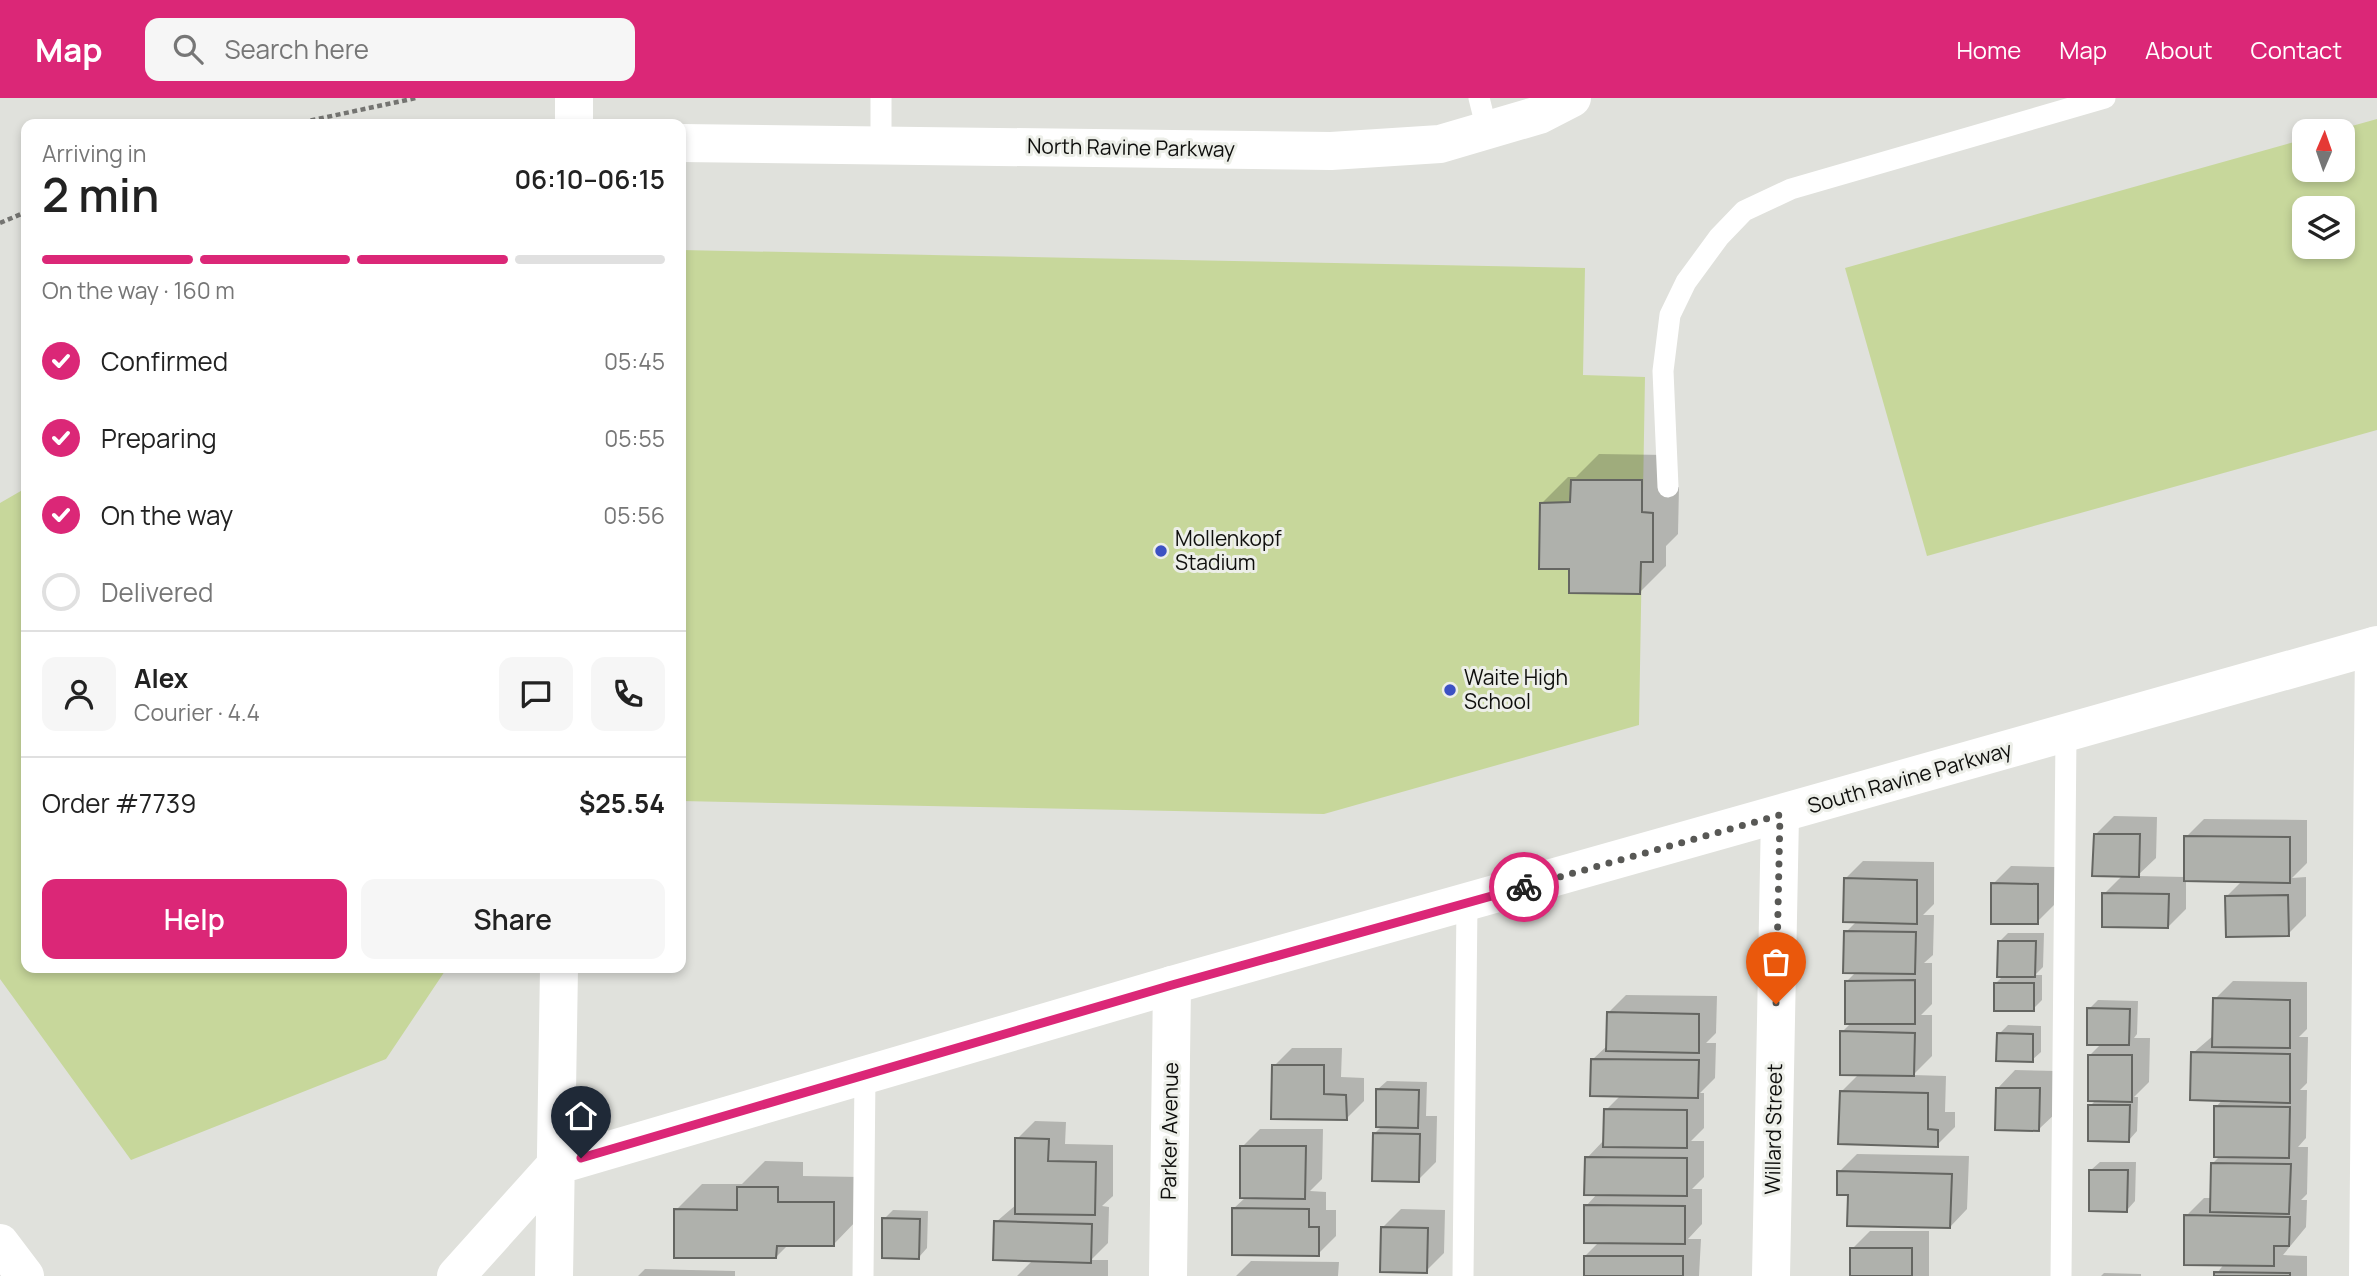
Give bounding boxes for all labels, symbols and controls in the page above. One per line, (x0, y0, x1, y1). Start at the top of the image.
search box (145, 18, 635, 81)
text: Map (35, 27, 103, 72)
icon: search (169, 30, 207, 68)
text: Search here (225, 31, 369, 67)
text: Home (1956, 33, 2021, 66)
text: Map (2059, 33, 2107, 66)
text: About (2145, 33, 2213, 66)
text: Contact (2251, 33, 2342, 66)
north arrow (2292, 119, 2356, 182)
map controls (2292, 119, 2355, 259)
street label: North Ravine Parkway (1027, 131, 1235, 163)
text: Arriving in (42, 137, 147, 169)
text: 06:10–06:15 (514, 161, 665, 197)
text: 2 min (42, 163, 159, 226)
button: layers (2292, 196, 2355, 259)
text: On the way · 160 m (42, 274, 235, 306)
icon: check (42, 342, 80, 380)
text: Confirmed (101, 343, 228, 379)
text: 05:45 (604, 345, 665, 377)
icon: check (42, 419, 80, 457)
text: Preparing (101, 420, 217, 456)
text: 05:55 (604, 422, 665, 454)
icon: check (42, 496, 80, 534)
text: On the way (101, 497, 233, 533)
text: 05:56 (603, 499, 665, 531)
place label: Mollenkopf Stadium (1175, 524, 1282, 576)
marker: Mollenkopf Stadium (1153, 543, 1169, 559)
text: Delivered (101, 574, 213, 610)
button: person (42, 657, 116, 731)
button: chat (499, 657, 573, 731)
button: phone (591, 657, 665, 731)
text: Alex (134, 660, 188, 696)
place label: Waite High School (1464, 663, 1568, 715)
marker: Waite High School (1442, 682, 1458, 698)
text: Courier · 4.4 (134, 696, 260, 728)
street label: South Ravine Parkway (1804, 734, 2015, 820)
text: Order #7739 (42, 785, 196, 821)
text: $25.54 (579, 785, 665, 821)
courier (1489, 852, 1559, 922)
icon: bike (1505, 868, 1543, 906)
button: Help (42, 879, 347, 959)
button: Share (361, 879, 665, 959)
pin (1746, 932, 1806, 1004)
icon: bag (1757, 943, 1795, 981)
street label: Parker Avenue (1154, 1062, 1184, 1200)
street label: Willard Street (1758, 1063, 1788, 1195)
pin (551, 1086, 611, 1158)
icon: home (562, 1097, 600, 1135)

